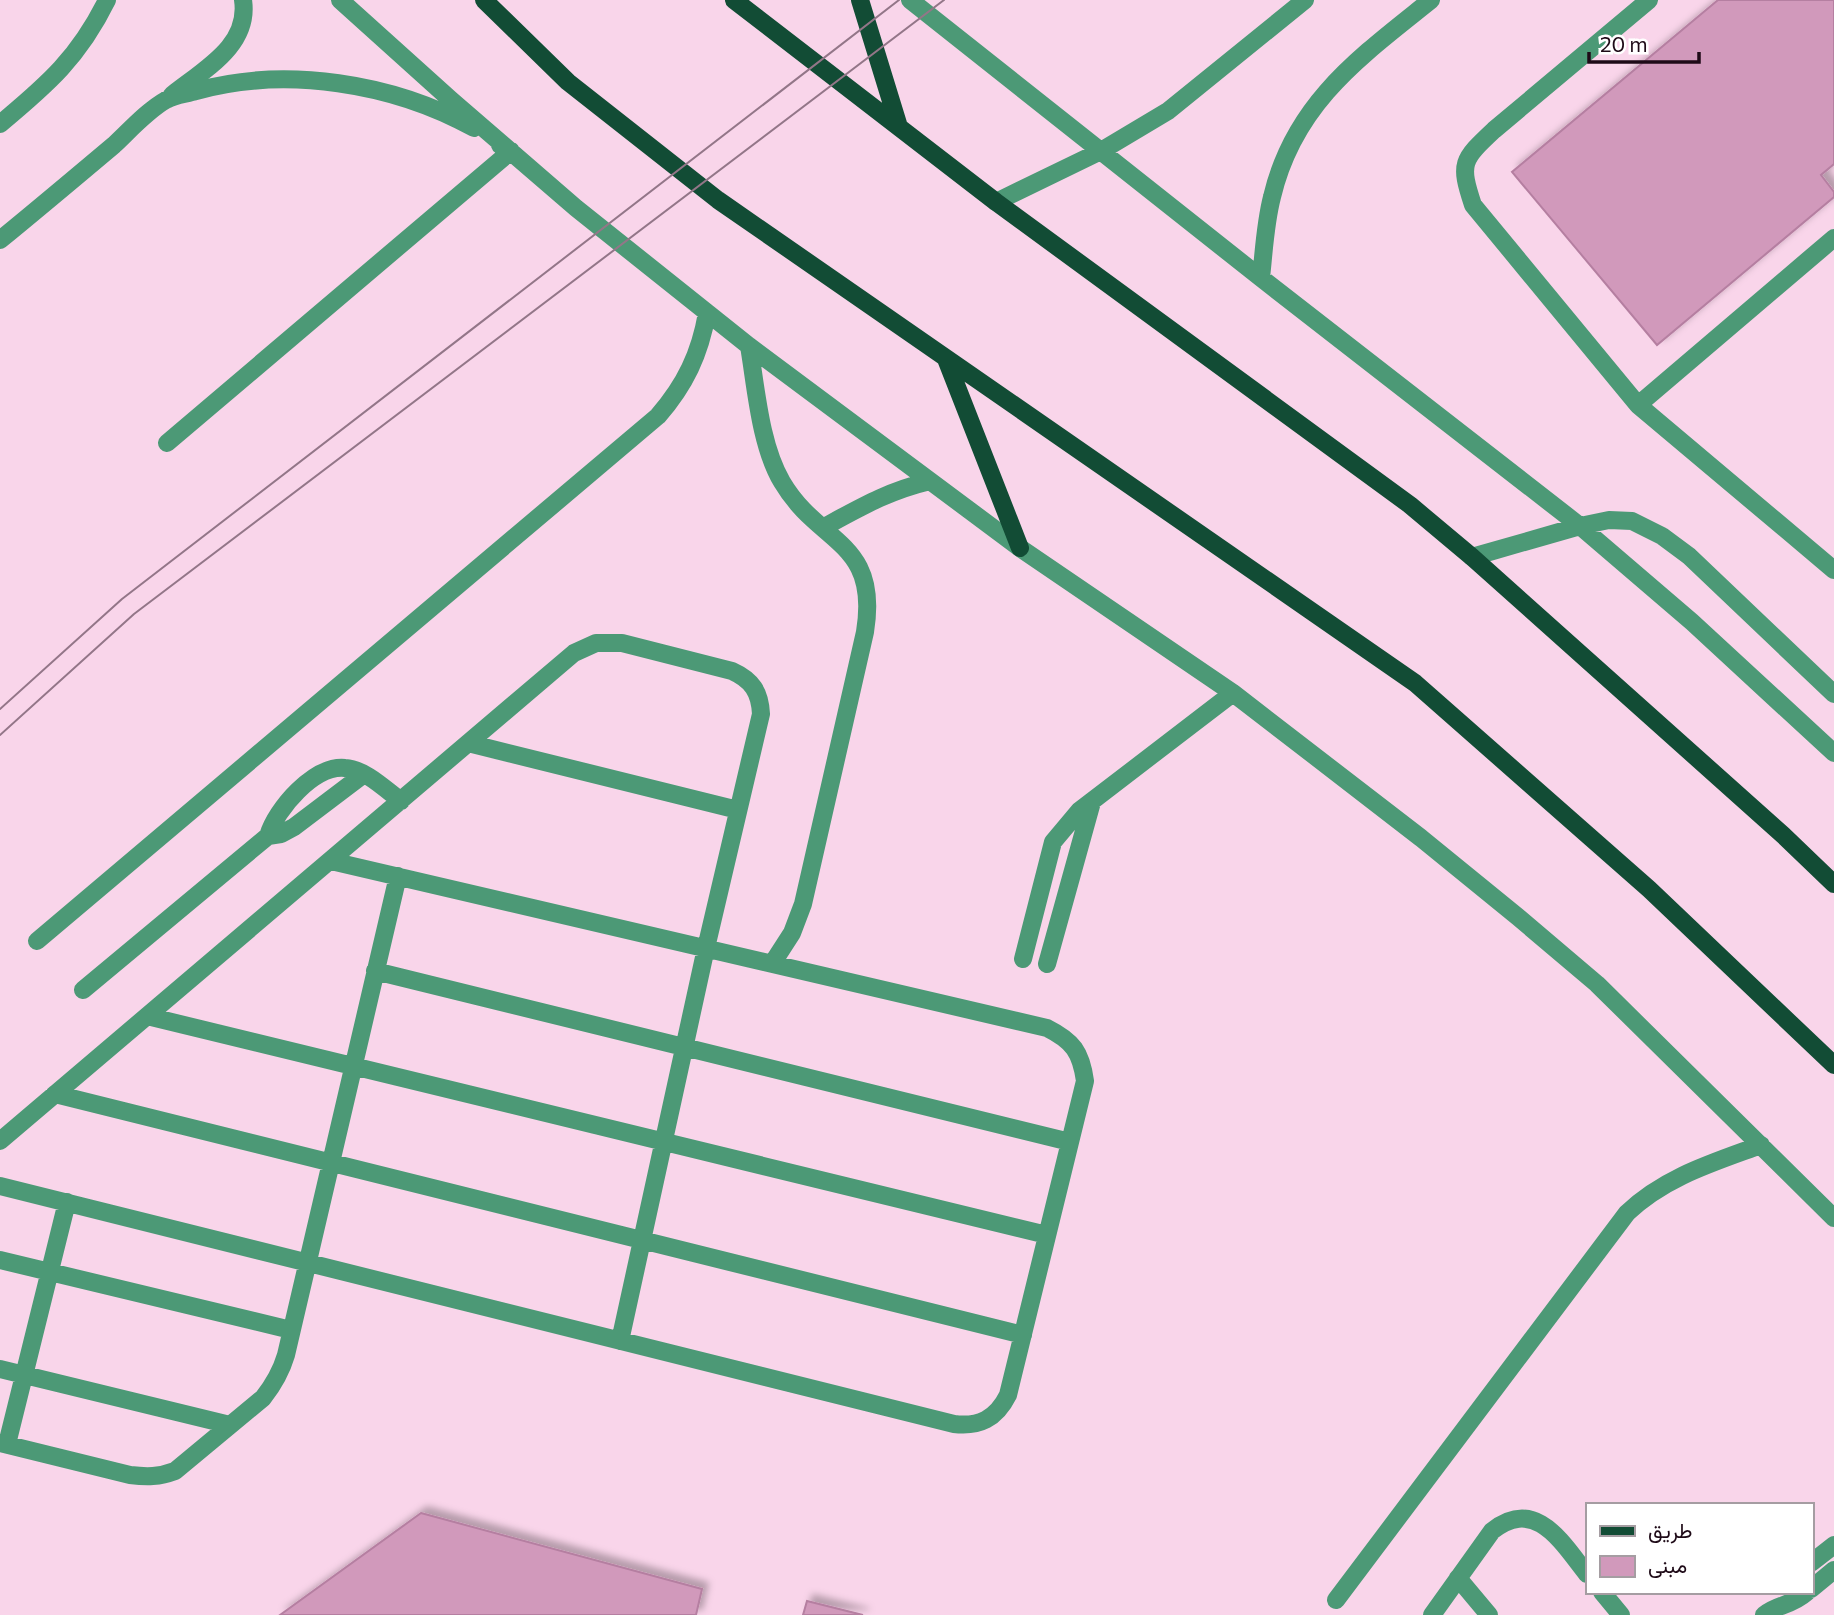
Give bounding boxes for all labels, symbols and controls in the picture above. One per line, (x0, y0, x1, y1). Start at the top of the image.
scale bar (1589, 21, 1699, 65)
text: 20 m (1600, 31, 1648, 56)
legend (1586, 1503, 1813, 1594)
text: طريق (1648, 1517, 1693, 1544)
text: مبنى (1648, 1552, 1687, 1578)

